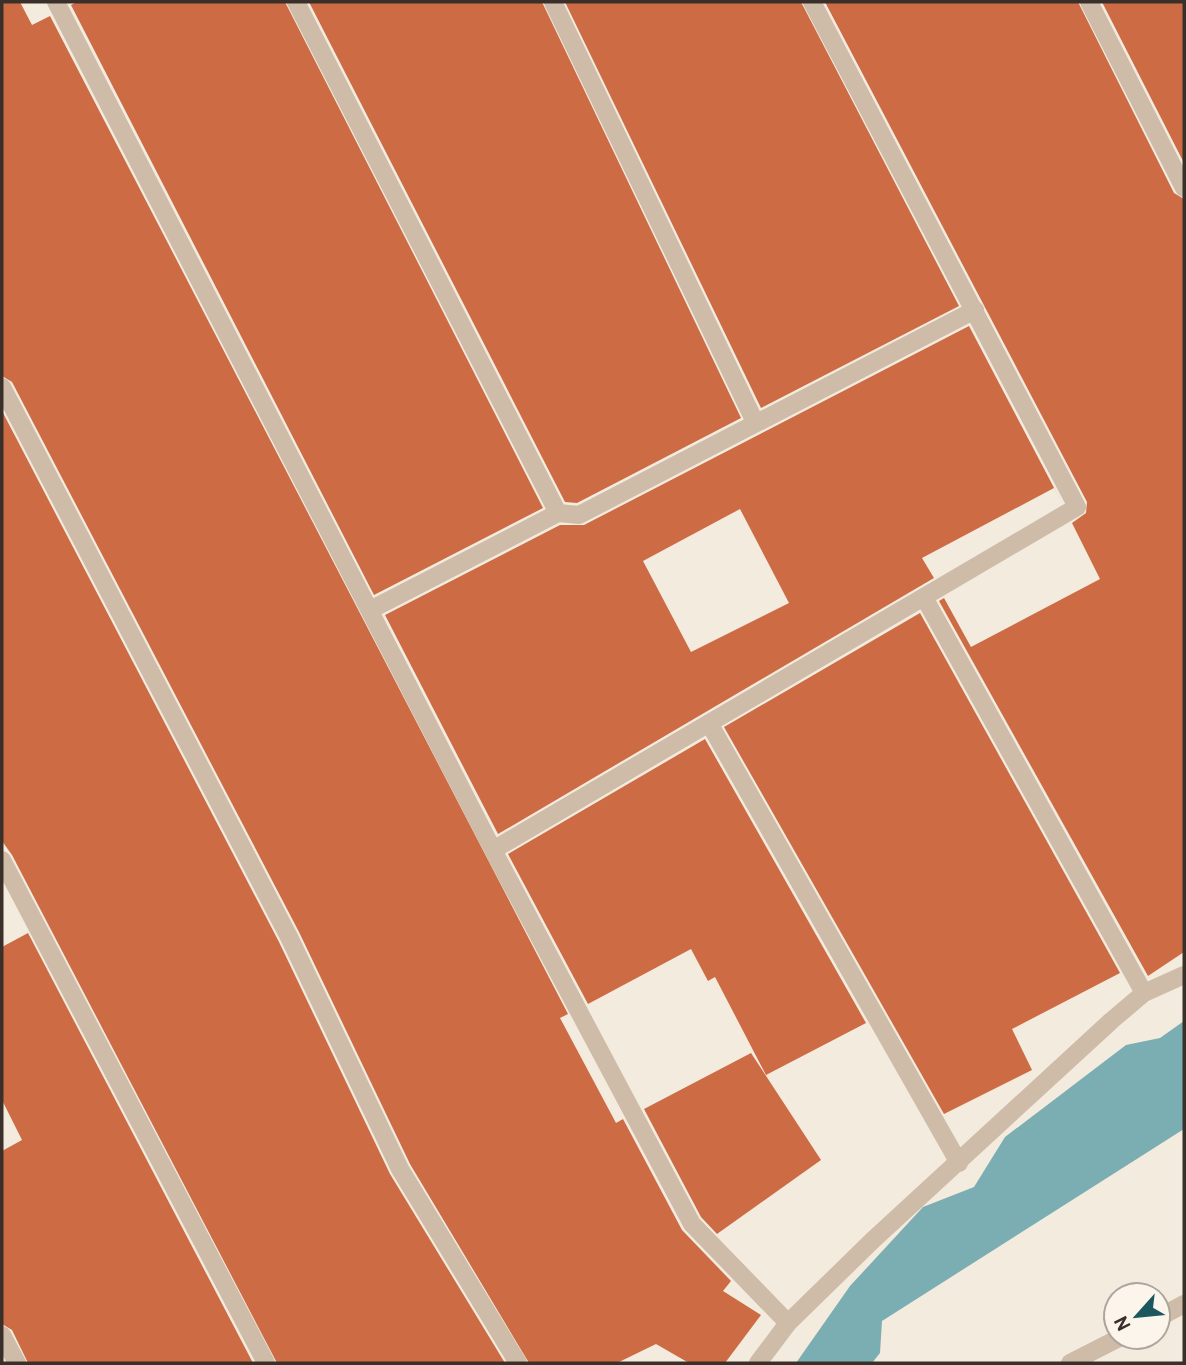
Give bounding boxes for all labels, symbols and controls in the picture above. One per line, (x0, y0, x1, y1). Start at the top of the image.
north arrow (1102, 1281, 1172, 1351)
text: N (1110, 1311, 1137, 1334)

